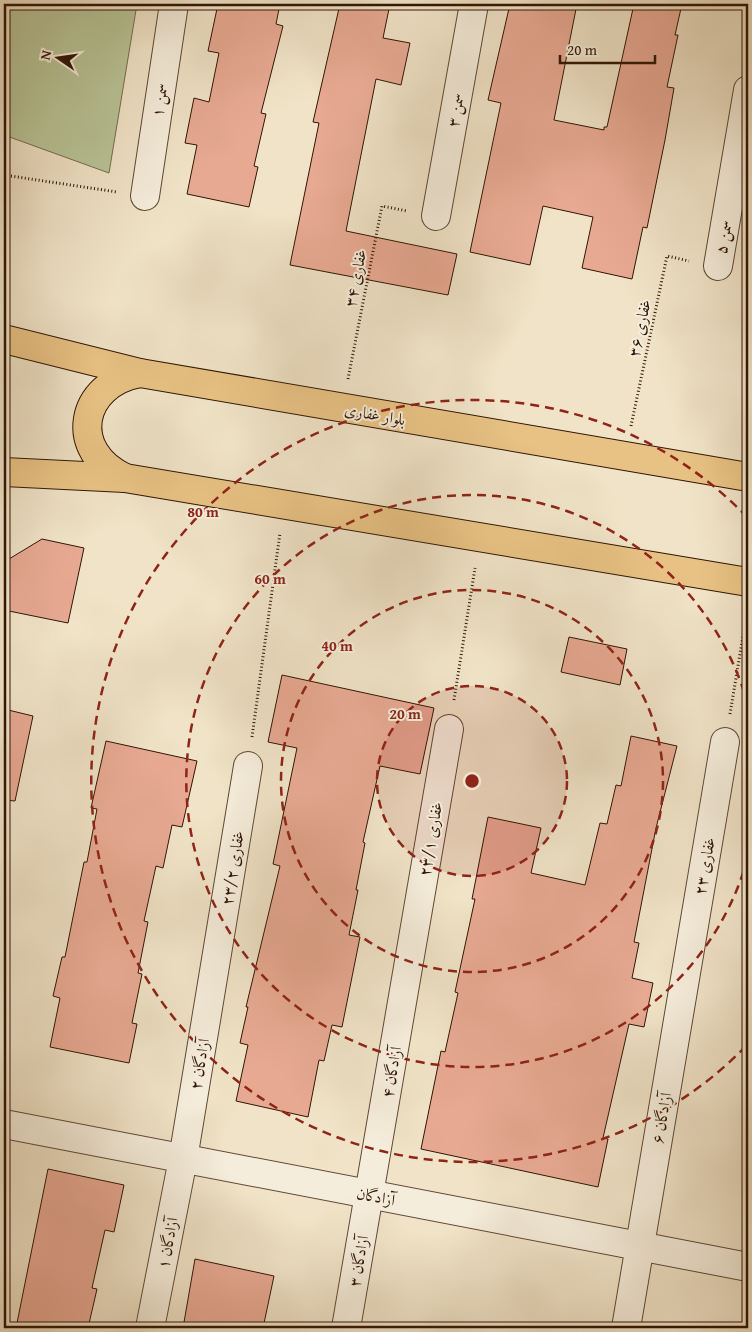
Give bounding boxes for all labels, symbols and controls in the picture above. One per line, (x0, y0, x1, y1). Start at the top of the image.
north arrow (32, 32, 82, 82)
scale bar (560, 32, 654, 64)
text: 20 m (567, 39, 598, 60)
text: N (35, 48, 56, 62)
street label: سمن ۱ (144, 81, 174, 119)
street label: سمن ۳ (440, 91, 470, 129)
street label: سمن ۵ (708, 218, 738, 256)
street label: غفاری ۳۴ (338, 247, 372, 309)
street label: غفاری ۳۶ (621, 297, 657, 359)
street label: بلوار غفاری (343, 397, 407, 431)
text: 80 m (187, 501, 219, 522)
text: 60 m (254, 568, 286, 589)
text: 40 m (321, 635, 353, 656)
text: 20 m (389, 703, 421, 724)
centre of rings (463, 772, 481, 790)
street label: غفاری ۲۳/۱ (412, 800, 448, 878)
street label: غفاری ۲۳/۲ (214, 829, 250, 907)
street label: غفاری ۲۳ (687, 835, 721, 897)
street label: آزادگان ۲ (183, 1035, 216, 1092)
street label: آزادگان ۴ (375, 1043, 408, 1100)
street label: آزادگان ۶ (645, 1089, 678, 1146)
street label: آزادگان (355, 1181, 399, 1212)
street label: آزادگان ۱ (150, 1214, 184, 1271)
street label: آزادگان ۳ (342, 1232, 375, 1289)

